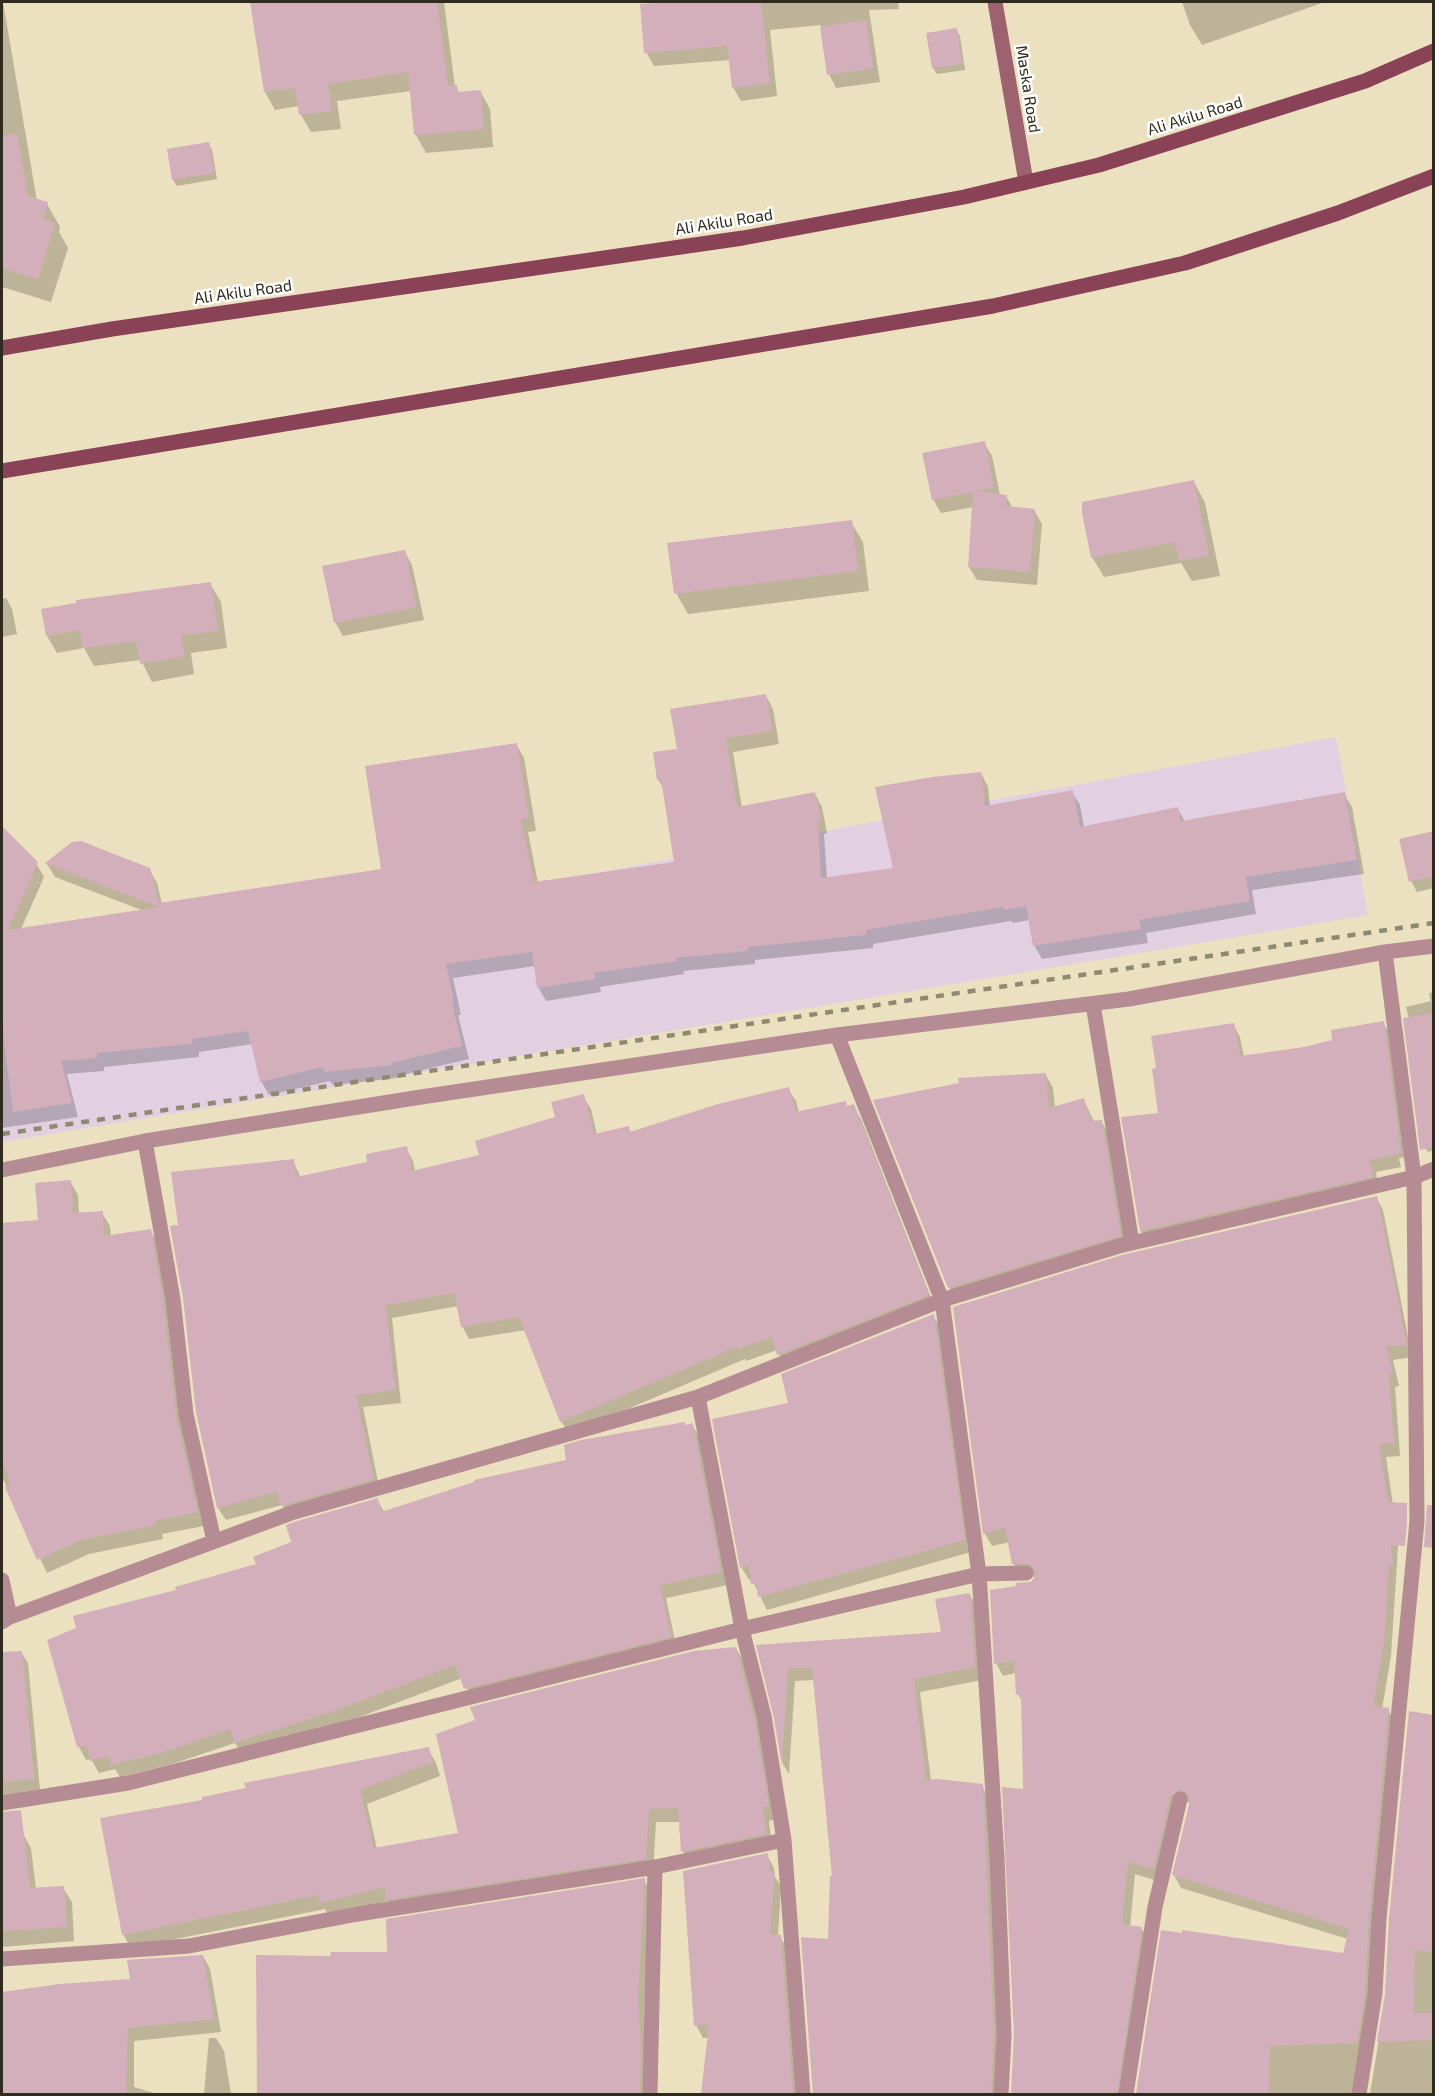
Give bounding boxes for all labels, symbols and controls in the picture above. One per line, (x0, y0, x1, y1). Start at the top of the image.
street label: Maska Road (1012, 44, 1044, 134)
street label: Ali Akilu Road (1145, 92, 1245, 140)
street label: Ali Akilu Road (674, 205, 774, 239)
street label: Ali Akilu Road (193, 276, 293, 308)

